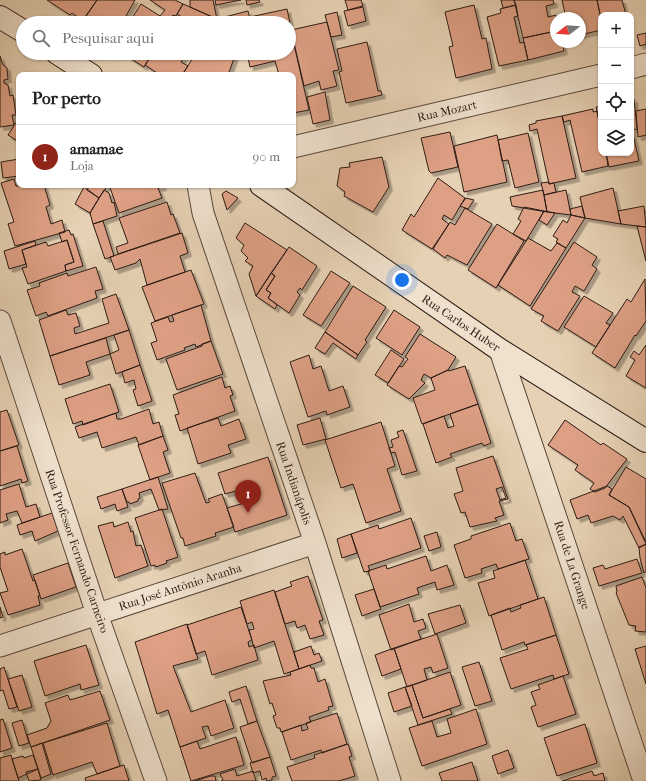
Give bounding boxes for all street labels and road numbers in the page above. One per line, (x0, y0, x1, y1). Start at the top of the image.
street label: Rua Mozart (416, 97, 479, 125)
street label: Rua Carlos Huber (419, 292, 504, 355)
street label: Rua Indianápolis (273, 440, 315, 527)
street label: Rua Professor Fernando Carneiro (42, 467, 112, 635)
street label: Rua de La Grange (551, 519, 593, 611)
street label: Rua José Antônio Aranha (117, 560, 244, 614)

